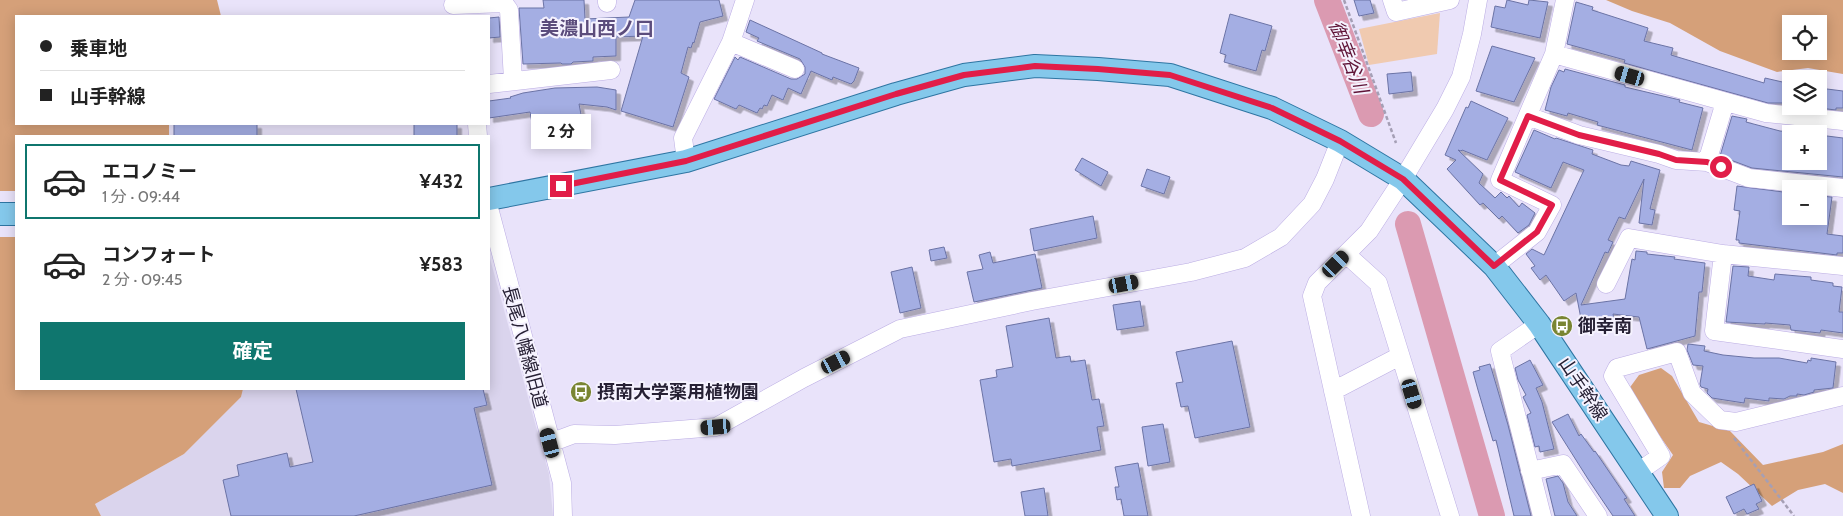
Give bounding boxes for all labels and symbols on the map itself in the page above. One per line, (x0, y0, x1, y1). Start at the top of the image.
district label: 美濃山西ノ口 (540, 17, 654, 40)
water label: 御幸谷川 (1324, 18, 1374, 99)
car (1613, 65, 1646, 87)
callout: 2 分 (531, 114, 591, 148)
route start (1710, 156, 1732, 178)
route end (550, 175, 572, 197)
car (1320, 248, 1351, 280)
car (1107, 274, 1140, 294)
street label: 長尾八幡線旧道 (498, 283, 552, 411)
bus stop icon: 御幸南 (1550, 314, 1574, 338)
place label: 御幸南 (1577, 315, 1632, 337)
car (819, 349, 852, 375)
street label: 山手幹線 (1554, 353, 1612, 425)
car (1400, 377, 1423, 411)
bus stop icon: 摂南大学薬用植物園 (569, 380, 593, 404)
place label: 摂南大学薬用植物園 (597, 381, 759, 403)
car (700, 418, 731, 436)
car (538, 427, 561, 459)

